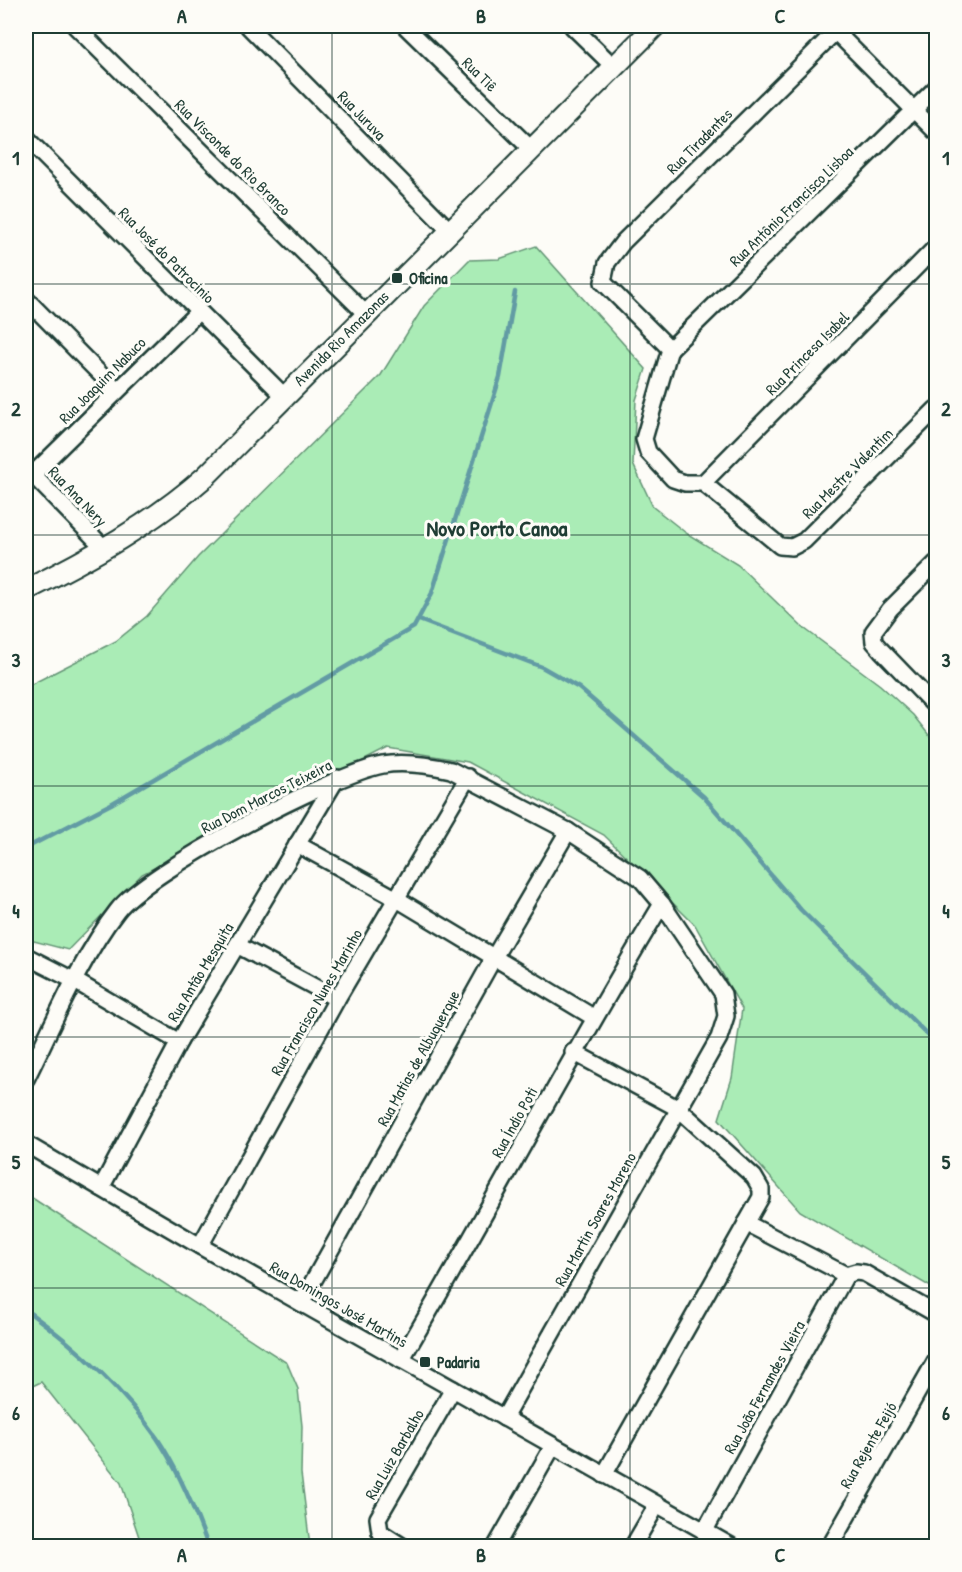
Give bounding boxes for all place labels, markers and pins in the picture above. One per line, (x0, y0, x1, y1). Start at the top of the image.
place label: Oficina (409, 267, 448, 289)
marker: Oficina (390, 271, 404, 285)
place label: Padaria (437, 1351, 480, 1373)
marker: Padaria (418, 1355, 432, 1369)

